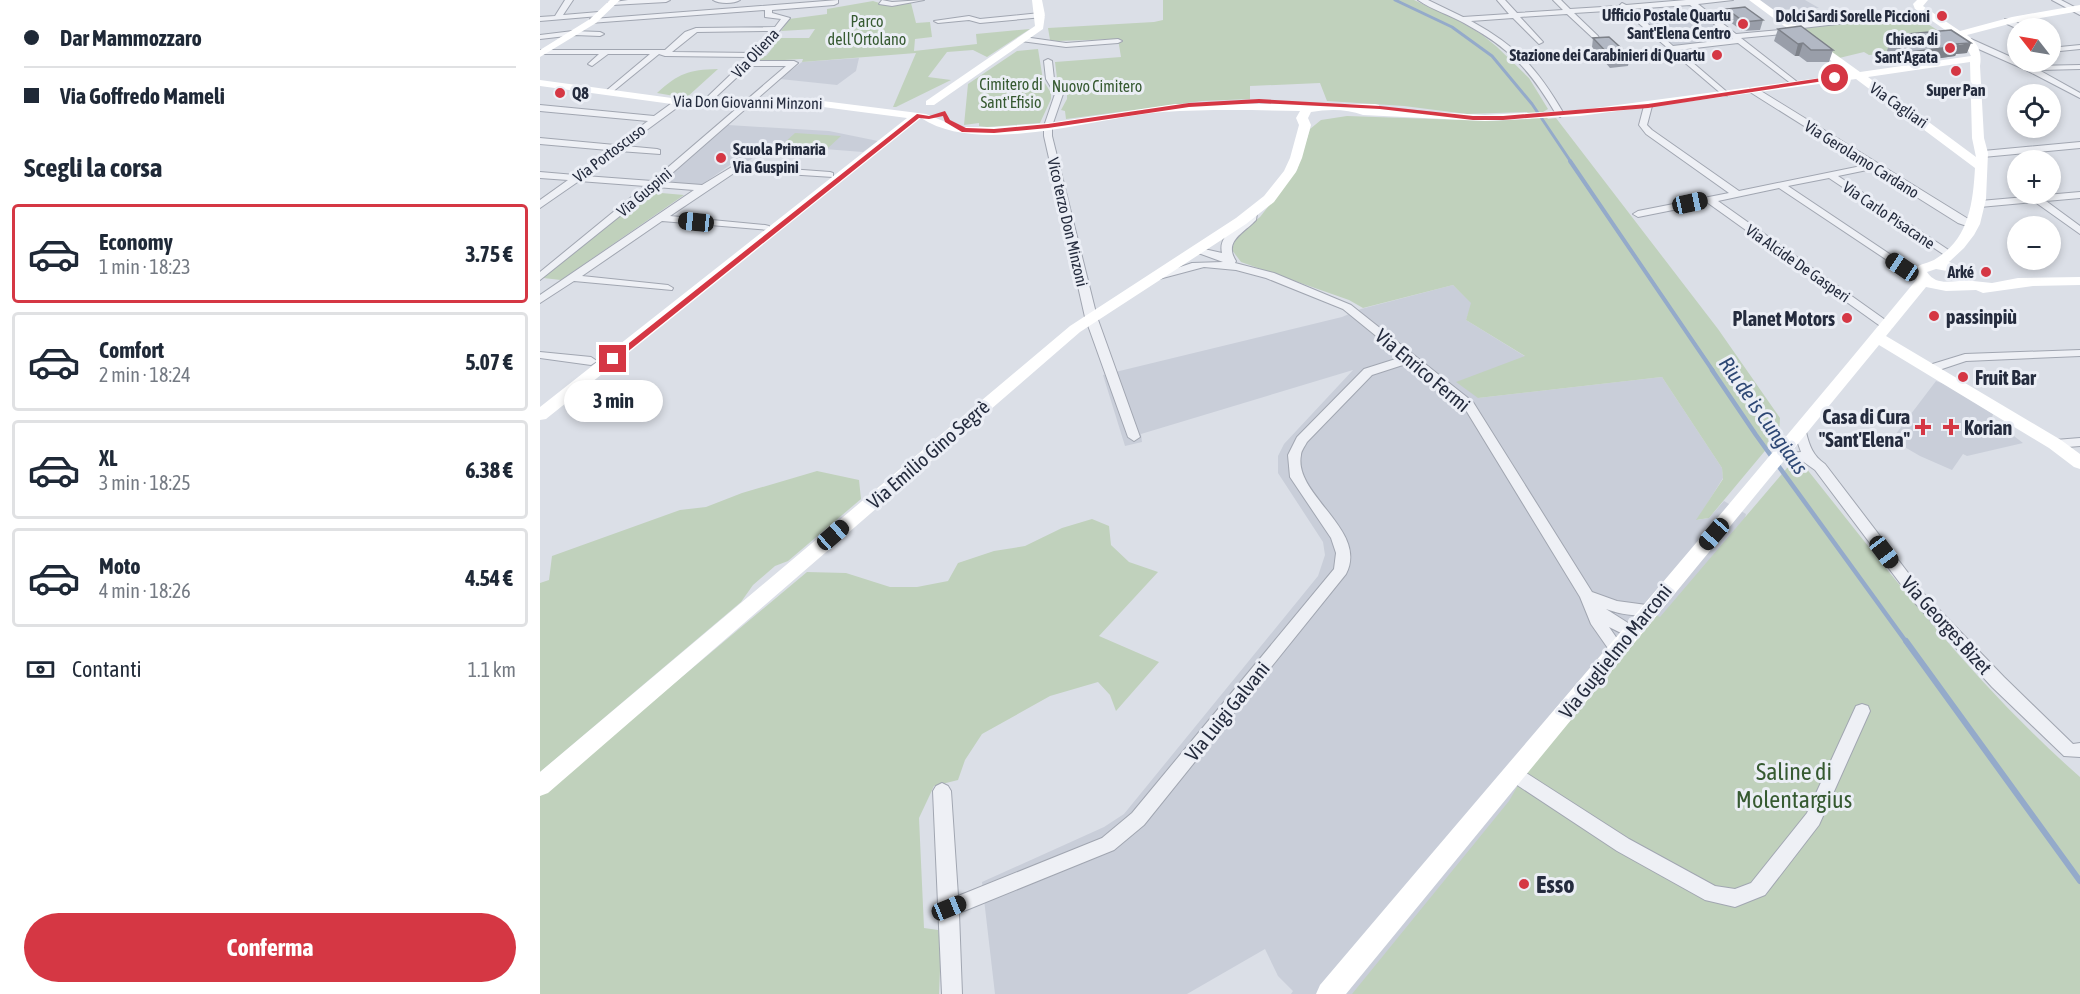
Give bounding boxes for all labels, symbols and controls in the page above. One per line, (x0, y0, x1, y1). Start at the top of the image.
place label: Ufficio Postale Quartu Sant'Elena Centro (1602, 6, 1731, 42)
place label: Dolci Sardi Sorelle Piccioni (1775, 7, 1930, 25)
marker: Dolci Sardi Sorelle Piccioni (1935, 9, 1949, 23)
park label: Parco dell'Ortolano (828, 12, 906, 48)
marker: Ufficio Postale Quartu Sant'Elena Centro (1736, 17, 1750, 31)
north arrow (2007, 18, 2061, 72)
map controls (2007, 18, 2061, 270)
text: Dar Mammozzaro (60, 25, 202, 51)
street label: Via Oliena (728, 25, 782, 81)
place label: Chiesa di Sant'Agata (1875, 30, 1938, 66)
marker: Chiesa di Sant'Agata (1943, 41, 1957, 55)
place label: Stazione dei Carabinieri di Quartu (1509, 46, 1705, 64)
marker: Stazione dei Carabinieri di Quartu (1710, 48, 1724, 62)
route start (1821, 64, 1848, 91)
marker: Super Pan (1949, 64, 1963, 78)
park label: Cimitero di Sant'Efisio (979, 75, 1043, 111)
park label: Nuovo Cimitero (1052, 77, 1142, 95)
street label: Via Cagliari (1866, 79, 1931, 132)
place label: Super Pan (1927, 81, 1986, 99)
text: Via Goffredo Mameli (60, 83, 225, 109)
place label: Q8 (572, 84, 589, 102)
button: locate (2007, 84, 2061, 138)
marker: Q8 (553, 86, 567, 100)
street label: Via Don Giovanni Minzoni (673, 92, 823, 112)
street label: Via Gerolamo Cardano (1801, 116, 1923, 202)
street label: Via Portoscuso (569, 120, 649, 186)
place label: Scuola Primaria Via Guspini (732, 140, 826, 176)
button: + (2007, 150, 2061, 204)
marker: Scuola Primaria Via Guspini (714, 151, 728, 165)
text: Scegli la corsa (24, 152, 162, 183)
street label: Vico terzo Don Minzoni (1044, 156, 1092, 288)
street label: Via Guspini (613, 164, 676, 221)
street label: Via Carlo Pisacane (1840, 178, 1938, 252)
car (1671, 190, 1709, 216)
car (677, 211, 715, 233)
button: − (2007, 216, 2061, 270)
street label: Via Alcide De Gasperi (1742, 220, 1854, 306)
icon: car (27, 227, 81, 281)
text: Economy (99, 229, 173, 255)
text: 3.75 € (465, 241, 513, 267)
car (1882, 249, 1922, 285)
text: 1 min · 18:23 (99, 255, 191, 278)
place label: Arké (1946, 263, 1974, 281)
marker: Arké (1979, 265, 1993, 279)
place label: passinpiù (1946, 305, 2017, 328)
place label: Planet Motors (1733, 307, 1835, 330)
marker: passinpiù (1927, 309, 1941, 323)
marker: Planet Motors (1840, 311, 1854, 325)
street label: Via Enrico Fermi (1371, 324, 1475, 416)
icon: car (27, 335, 81, 389)
text: Comfort (99, 337, 164, 363)
route end (599, 345, 626, 372)
text: 5.07 € (465, 349, 513, 375)
water label: Riu de is Cungiaus (1715, 352, 1813, 478)
text: 2 min · 18:24 (99, 363, 191, 386)
place label: Fruit Bar (1975, 366, 2037, 389)
marker: Fruit Bar (1956, 370, 1970, 384)
callout: 3 min (563, 380, 662, 422)
text: 3 min (593, 389, 634, 412)
street label: Via Emilio Gino Segrè (862, 395, 994, 513)
place label: Casa di Cura "Sant'Elena" (1819, 405, 1910, 451)
place label: Korian (1964, 416, 2012, 439)
marker: Casa di Cura "Sant'Elena" (1914, 418, 1932, 436)
marker: Korian (1942, 418, 1960, 436)
icon: car (27, 443, 81, 497)
text: XL (99, 445, 117, 471)
text: 6.38 € (465, 457, 513, 483)
text: 3 min · 18:25 (99, 471, 191, 494)
car (1695, 515, 1733, 553)
car (814, 516, 852, 554)
car (1866, 532, 1902, 572)
icon: car (27, 551, 81, 605)
text: Moto (99, 553, 141, 579)
text: 4.54 € (465, 565, 513, 591)
street label: Via Georges Bizet (1897, 571, 1997, 679)
text: 4 min · 18:26 (99, 579, 191, 602)
street label: Via Guglielmo Marconi (1554, 579, 1676, 723)
icon: cash (24, 653, 57, 686)
text: Contanti (72, 656, 142, 682)
street label: Via Luigi Galvani (1180, 657, 1274, 765)
text: 1.1 km (468, 658, 516, 681)
park label: Saline di Molentargius (1736, 758, 1852, 813)
place label: Esso (1536, 871, 1574, 898)
marker: Esso (1517, 877, 1531, 891)
car (929, 893, 969, 923)
button: Conferma (24, 913, 516, 982)

